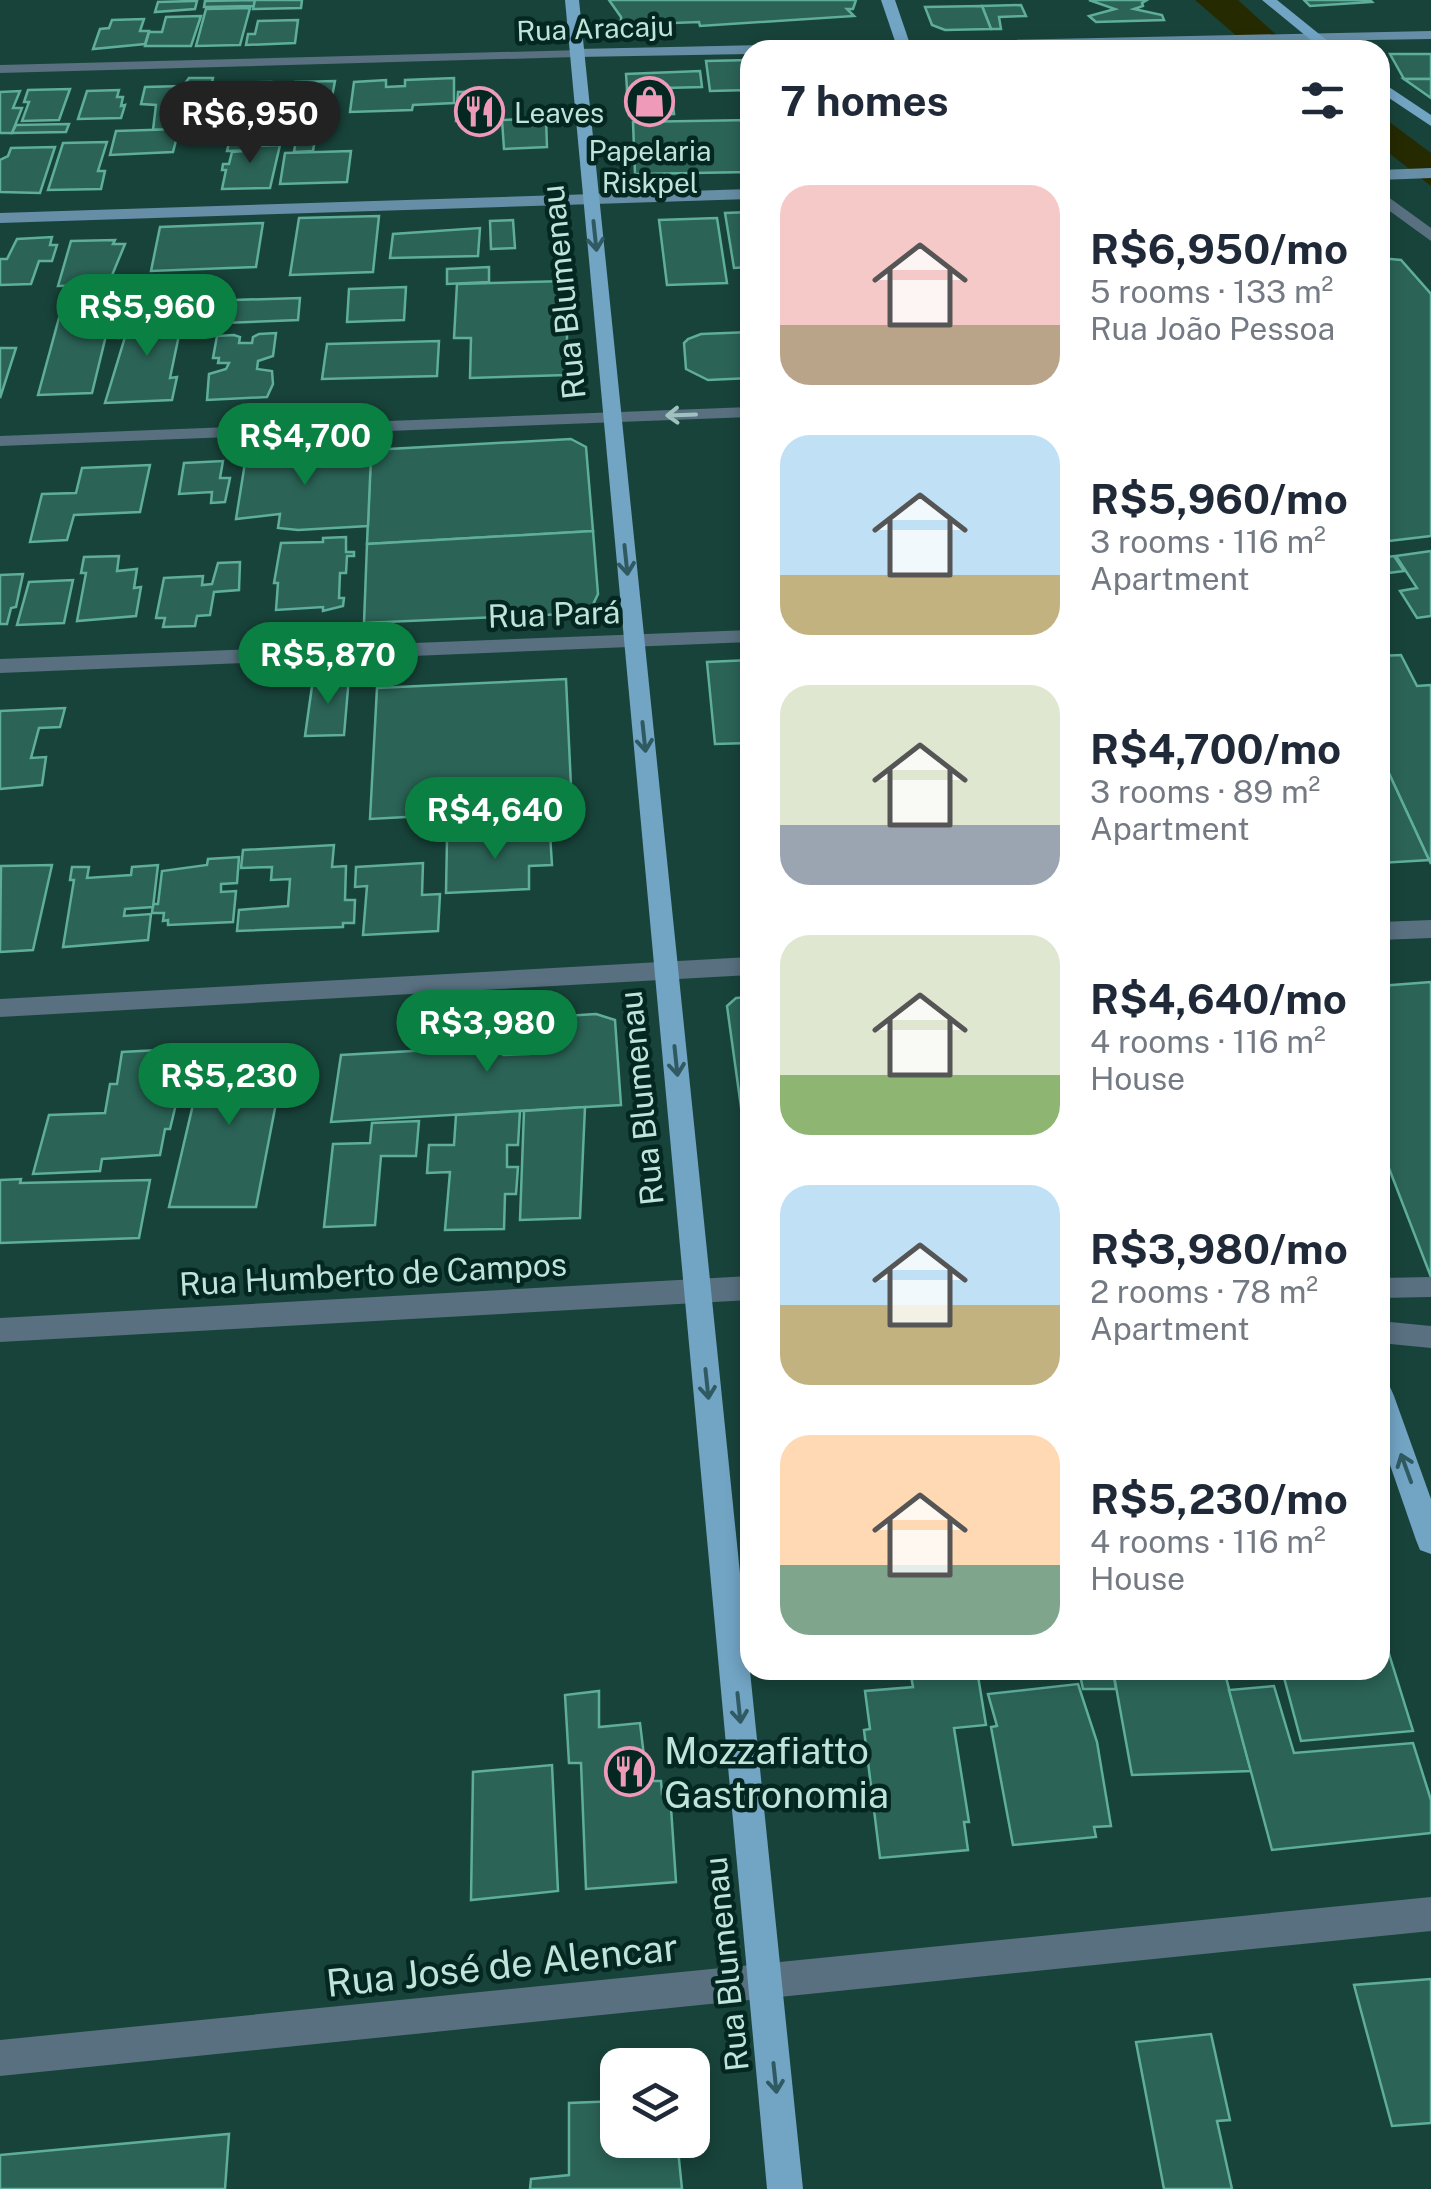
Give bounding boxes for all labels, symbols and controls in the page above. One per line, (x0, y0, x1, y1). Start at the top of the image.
street label: Rua Aracaju (516, 9, 674, 47)
icon: filters (1295, 73, 1350, 128)
shop icon: Papelaria Riskpel (624, 76, 676, 128)
text: 7 homes (780, 76, 949, 125)
pin: R$6,950 (158, 81, 342, 166)
restaurant icon: Leaves (453, 86, 505, 138)
text: R$6,950 (181, 95, 319, 132)
place label: Leaves (514, 96, 604, 129)
place label: Papelaria Riskpel (589, 134, 711, 199)
street label: Rua Blumenau (533, 183, 593, 401)
one-way arrow (586, 220, 605, 252)
text: R$6,950/mo (1090, 224, 1348, 273)
icon: home (860, 225, 980, 345)
text: 5 rooms · 133 m² (1090, 273, 1333, 310)
pin: R$5,960 (55, 274, 239, 359)
text: R$5,960 (78, 288, 216, 325)
text: Rua João Pessoa (1090, 310, 1335, 347)
pin: R$4,700 (213, 403, 397, 488)
one-way arrow (666, 406, 698, 425)
text: R$4,700 (239, 417, 371, 454)
text: R$5,960/mo (1090, 474, 1348, 523)
icon: home (860, 475, 980, 595)
text: 3 rooms · 116 m² (1090, 523, 1326, 560)
one-way arrow (617, 543, 636, 575)
text: Apartment (1090, 560, 1250, 597)
street label: Rua Pará (487, 593, 621, 635)
pin: R$5,870 (236, 622, 420, 707)
text: R$5,870 (260, 636, 396, 673)
one-way arrow (635, 721, 654, 753)
text: R$4,700/mo (1090, 724, 1341, 773)
icon: home (860, 725, 980, 845)
text: 3 rooms · 89 m² (1090, 773, 1320, 810)
pin: R$4,640 (403, 777, 587, 862)
text: R$4,640 (427, 791, 563, 828)
text: Apartment (1090, 810, 1250, 847)
text: R$4,640/mo (1090, 974, 1347, 1023)
icon: home (860, 975, 980, 1095)
street label: Rua Blumenau (611, 989, 671, 1207)
pin: R$3,980 (395, 990, 579, 1075)
text: R$3,980 (418, 1004, 556, 1041)
text: 4 rooms · 116 m² (1090, 1023, 1326, 1060)
pin: R$5,230 (137, 1043, 321, 1128)
one-way arrow (666, 1044, 685, 1076)
text: R$5,230 (160, 1057, 298, 1094)
text: House (1090, 1060, 1185, 1097)
text: R$3,980/mo (1090, 1224, 1348, 1273)
icon: home (860, 1225, 980, 1345)
street label: Rua Humberto de Campos (178, 1245, 568, 1303)
text: 2 rooms · 78 m² (1090, 1273, 1318, 1310)
text: Apartment (1090, 1310, 1250, 1347)
one-way arrow (698, 1368, 717, 1400)
one-way arrow (1395, 1452, 1413, 1484)
text: R$5,230/mo (1090, 1474, 1348, 1523)
icon: home (860, 1475, 980, 1595)
text: 4 rooms · 116 m² (1090, 1523, 1326, 1560)
text: House (1090, 1560, 1185, 1597)
one-way arrow (729, 1691, 748, 1723)
place label: Mozzafiatto Gastronomia (664, 1728, 889, 1817)
restaurant icon: Mozzafiatto Gastronomia (603, 1746, 655, 1798)
street label: Rua Blumenau (696, 1855, 756, 2073)
street label: Rua José de Alencar (324, 1924, 680, 2006)
map controls (600, 2048, 710, 2158)
button: layers (600, 2048, 710, 2158)
one-way arrow (765, 2062, 784, 2094)

